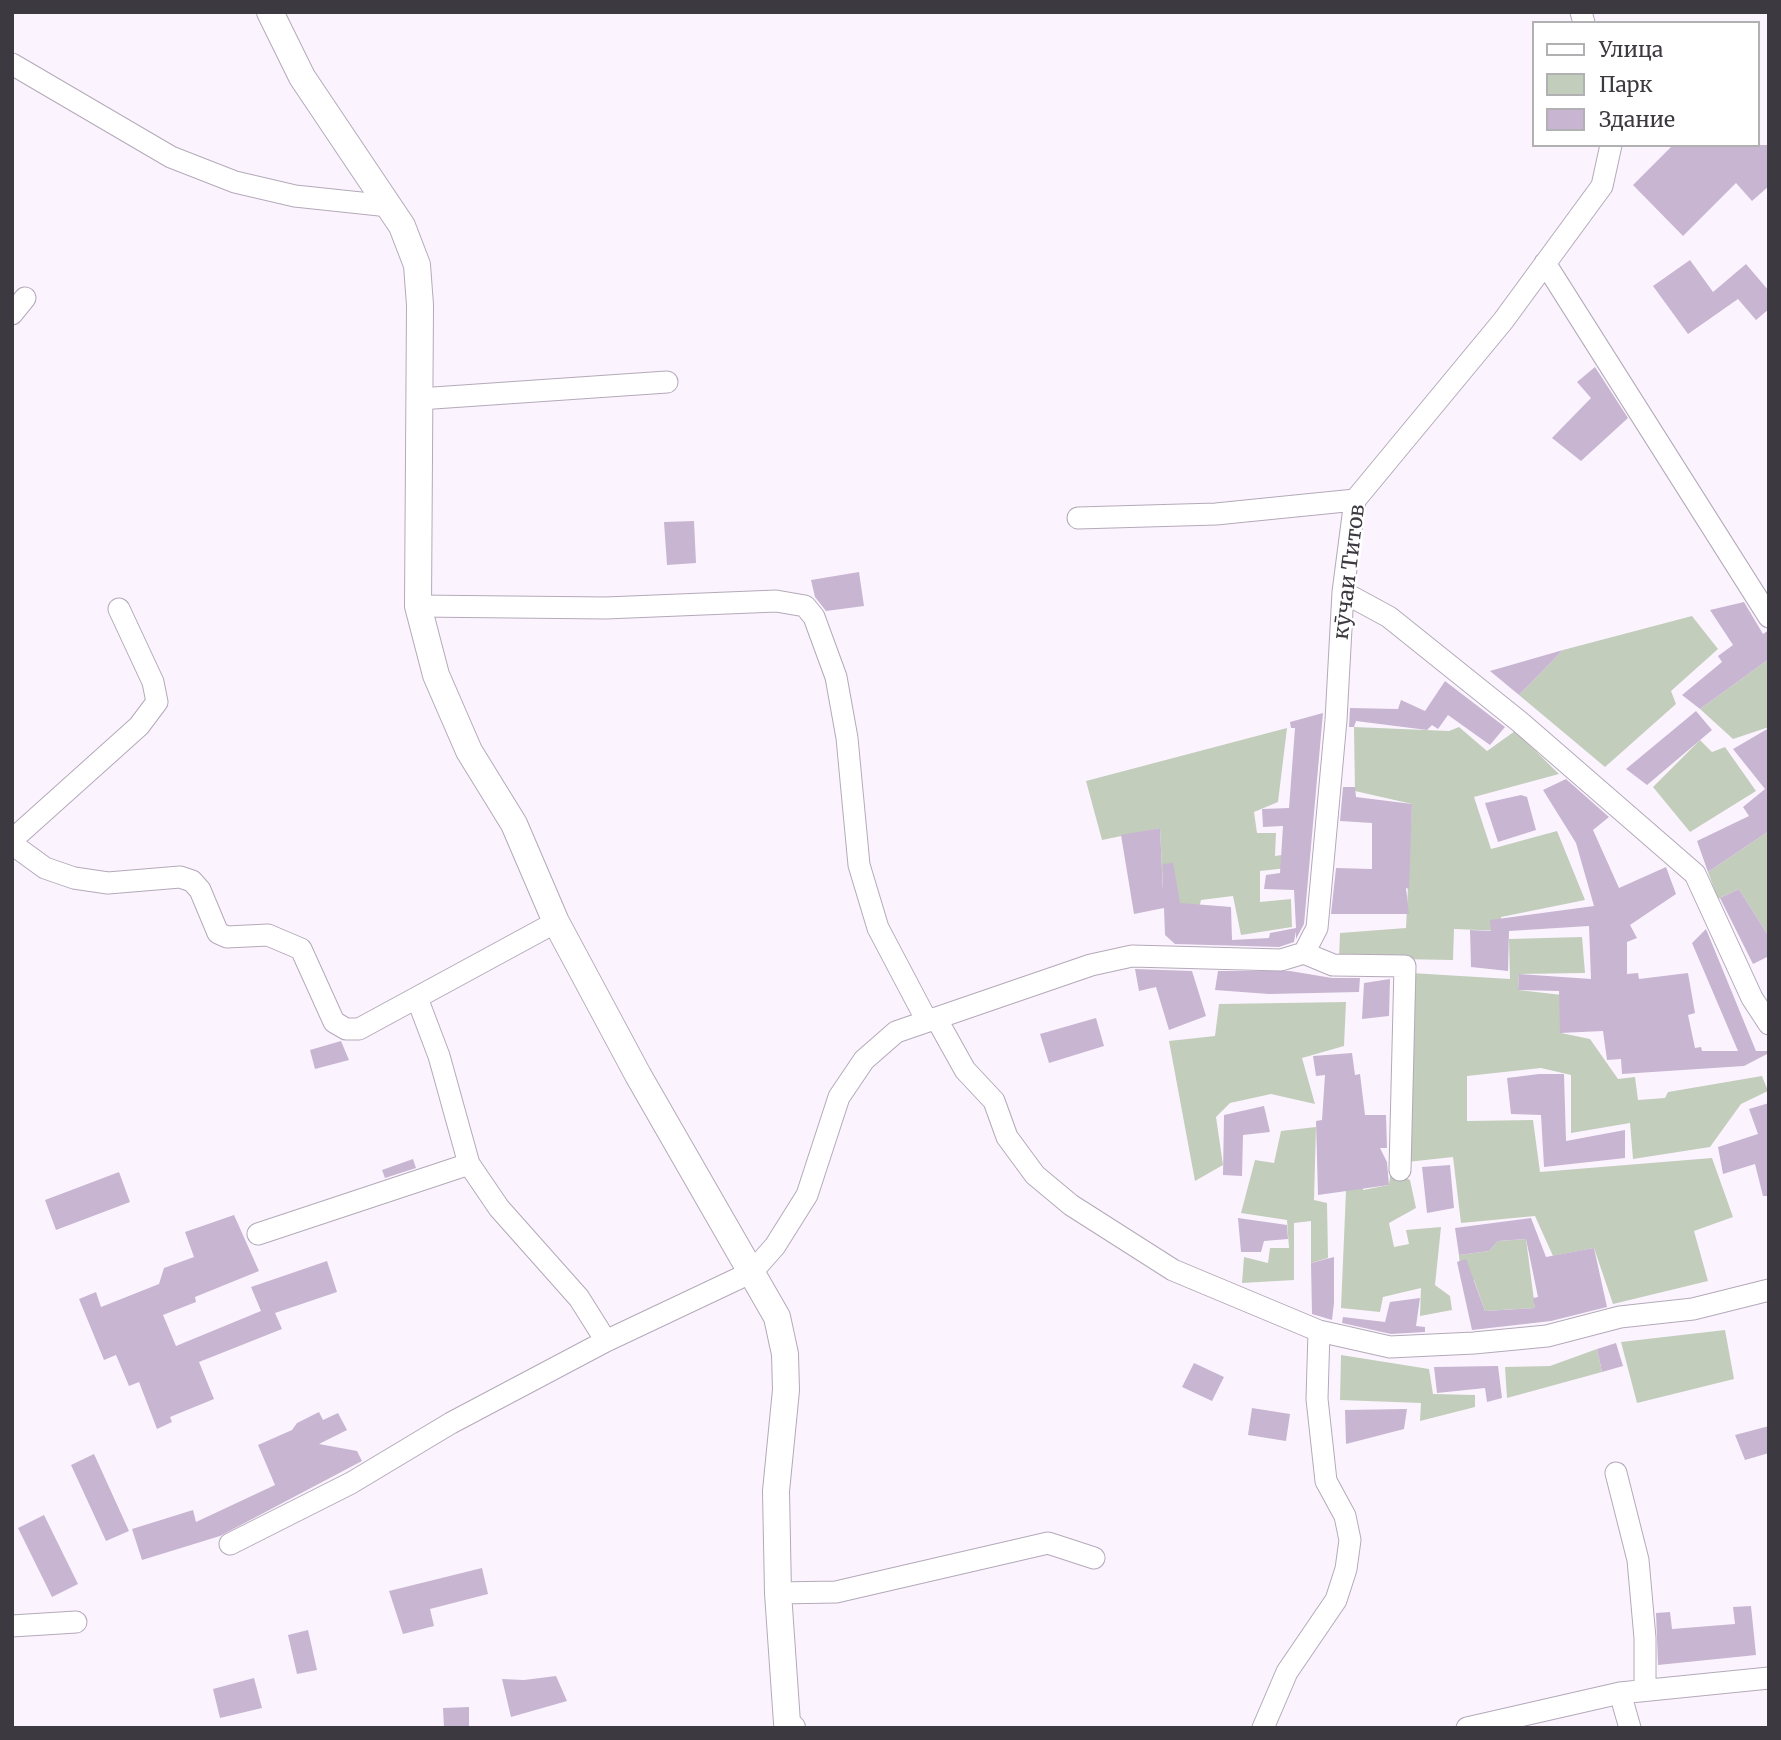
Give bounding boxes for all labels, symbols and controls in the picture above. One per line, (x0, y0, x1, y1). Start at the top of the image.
legend (1532, 21, 1760, 147)
text: Улица (1599, 36, 1663, 63)
text: Парк (1599, 71, 1653, 98)
text: Здание (1599, 106, 1675, 133)
street label: кӯчаи Титов (1329, 503, 1371, 641)

